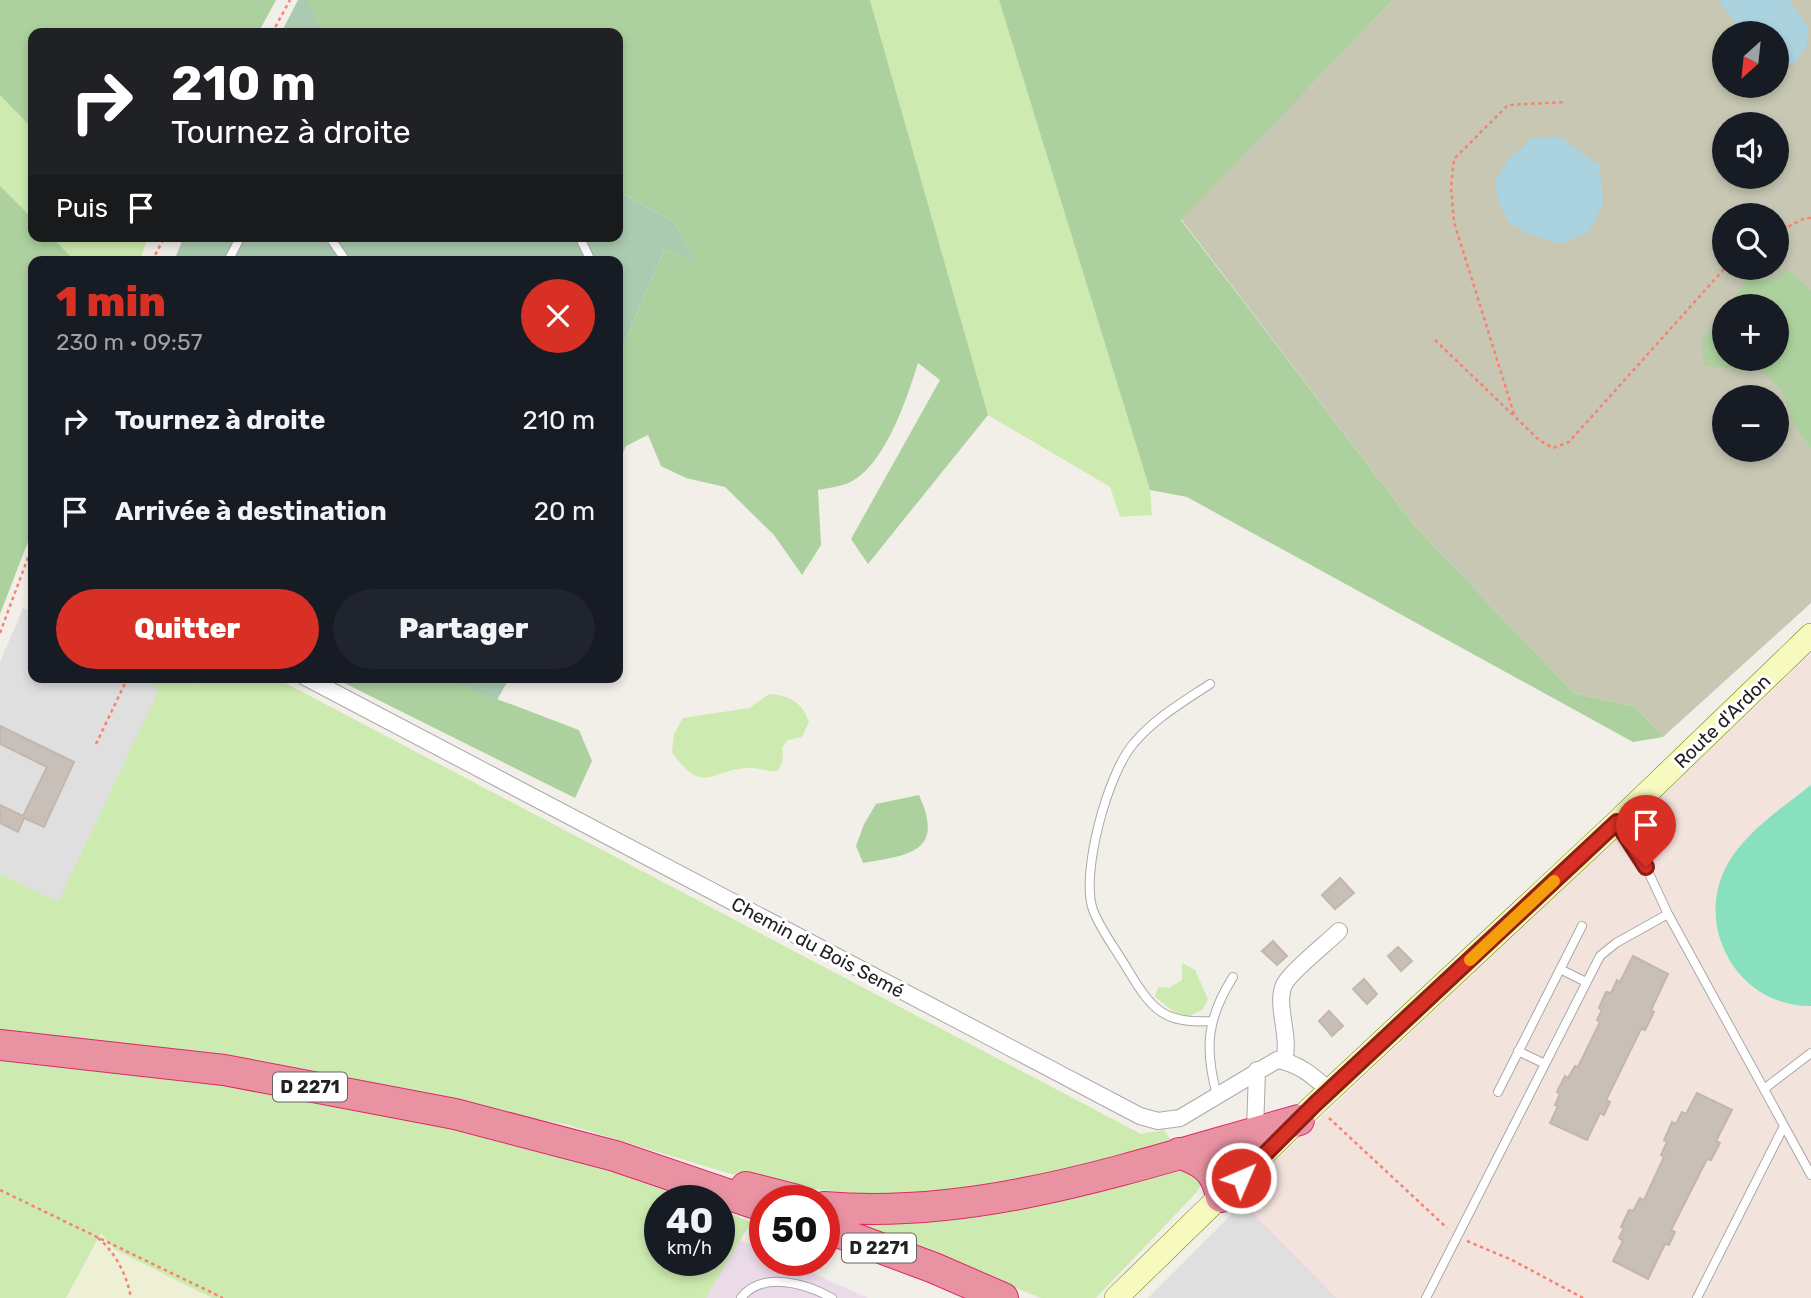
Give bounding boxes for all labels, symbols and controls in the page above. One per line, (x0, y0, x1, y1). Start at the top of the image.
north arrow (1712, 21, 1788, 98)
map controls (1712, 21, 1789, 462)
text: 210 m (171, 54, 316, 112)
icon: right (56, 56, 147, 147)
button: sound (1712, 112, 1789, 189)
text: Tournez à droite (171, 113, 411, 151)
icon: arrive (122, 189, 160, 227)
text: Puis (56, 193, 108, 224)
button: search (1712, 203, 1789, 280)
text: 1 min (56, 277, 166, 327)
button: close (521, 279, 595, 353)
button: + (1712, 294, 1789, 371)
text: 230 m · 09:57 (56, 328, 202, 356)
button: − (1712, 385, 1789, 462)
icon: right (56, 402, 94, 440)
text: Tournez à droite (115, 405, 325, 436)
text: 210 m (523, 405, 595, 436)
icon: arrive (56, 493, 94, 531)
text: Arrivée à destination (115, 496, 387, 527)
text: 20 m (534, 496, 595, 527)
button: Quitter (56, 589, 319, 669)
button: Partager (333, 589, 595, 669)
street label: Route d'Ardon (1669, 670, 1775, 773)
pin (1616, 795, 1676, 867)
icon: arrive (1627, 806, 1665, 844)
street label: Chemin du Bois Semé (727, 892, 908, 1003)
road number: D 2271 (273, 1072, 347, 1102)
position arrow (1204, 1141, 1278, 1215)
speed limit sign: 50 (749, 1185, 840, 1276)
text: 40 (666, 1200, 713, 1242)
road number: D 2271 (842, 1233, 916, 1262)
text: km/h (667, 1237, 712, 1259)

